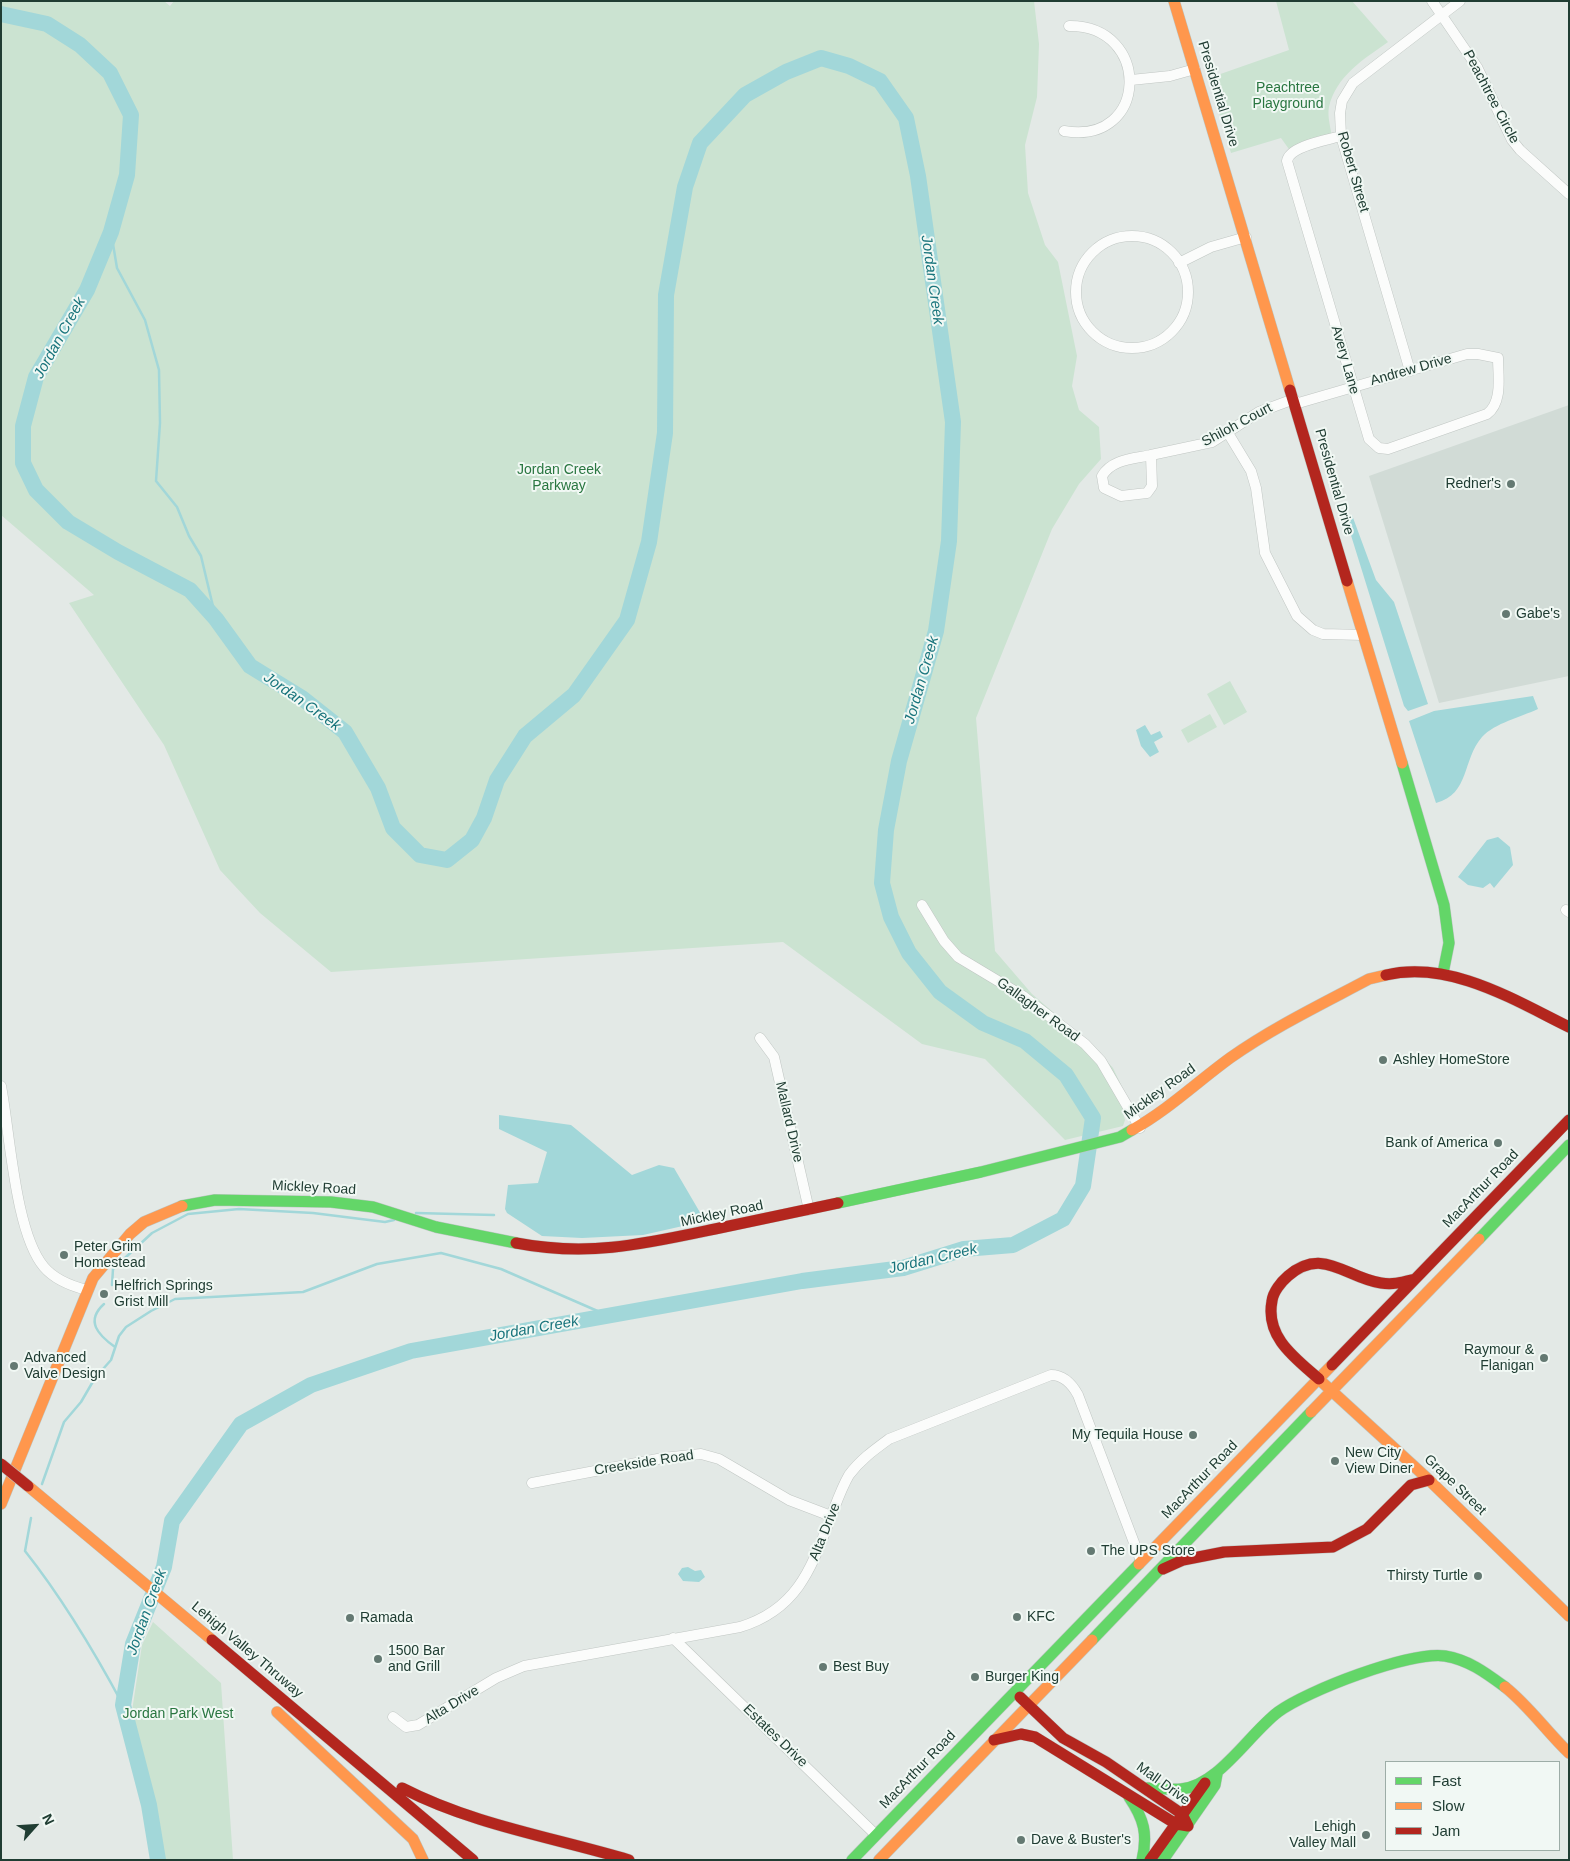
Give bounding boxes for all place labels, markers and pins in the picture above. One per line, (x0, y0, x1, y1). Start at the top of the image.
place label: Redner's (1445, 476, 1501, 492)
marker: Redner's (1505, 478, 1517, 490)
place label: Gabe's (1516, 606, 1560, 622)
marker: Gabe's (1500, 608, 1512, 620)
place label: Ashley HomeStore (1393, 1052, 1510, 1068)
marker: Ashley HomeStore (1377, 1054, 1389, 1066)
place label: Bank of America (1385, 1135, 1488, 1151)
marker: Bank of America (1492, 1137, 1504, 1149)
place label: Peter Grim Homestead (74, 1239, 146, 1272)
marker: Peter Grim Homestead (58, 1249, 70, 1261)
place label: Helfrich Springs Grist Mill (114, 1278, 213, 1310)
marker: Helfrich Springs Grist Mill (98, 1288, 110, 1300)
place label: Raymour & Flanigan (1464, 1342, 1534, 1374)
place label: Advanced Valve Design (24, 1350, 105, 1382)
marker: Raymour & Flanigan (1538, 1352, 1550, 1364)
marker: Advanced Valve Design (8, 1360, 20, 1372)
place label: My Tequila House (1072, 1427, 1183, 1443)
marker: My Tequila House (1187, 1429, 1199, 1441)
place label: New City View Diner (1345, 1445, 1412, 1478)
marker: New City View Diner (1329, 1455, 1341, 1467)
place label: The UPS Store (1101, 1543, 1195, 1559)
marker: The UPS Store (1085, 1545, 1097, 1557)
place label: Thirsty Turtle (1387, 1568, 1468, 1584)
marker: Thirsty Turtle (1472, 1570, 1484, 1582)
place label: KFC (1027, 1609, 1055, 1625)
place label: Ramada (360, 1610, 413, 1626)
marker: KFC (1011, 1611, 1023, 1623)
marker: Ramada (344, 1612, 356, 1624)
place label: 1500 Bar and Grill (388, 1643, 445, 1675)
marker: 1500 Bar and Grill (372, 1653, 384, 1665)
place label: Best Buy (833, 1659, 889, 1675)
marker: Best Buy (817, 1661, 829, 1673)
place label: Burger King (985, 1669, 1059, 1685)
marker: Burger King (969, 1671, 981, 1683)
place label: Lehigh Valley Mall (1289, 1819, 1356, 1851)
marker: Lehigh Valley Mall (1360, 1829, 1372, 1841)
place label: Dave & Buster's (1031, 1832, 1131, 1848)
marker: Dave & Buster's (1015, 1834, 1027, 1846)

